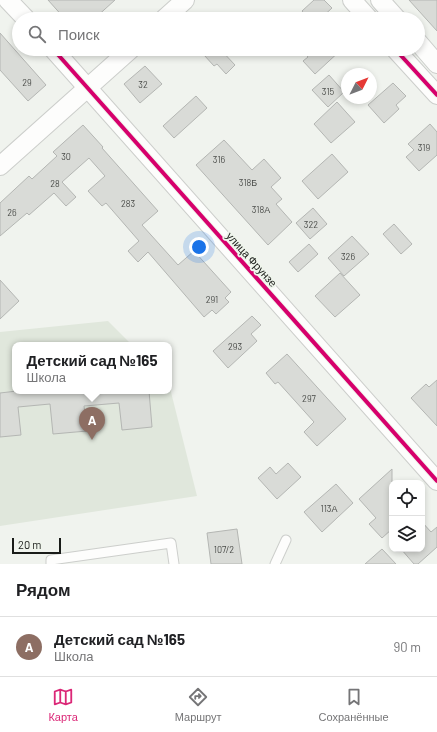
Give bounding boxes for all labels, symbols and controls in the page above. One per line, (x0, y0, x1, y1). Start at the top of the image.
search box (12, 12, 425, 56)
icon: search (26, 23, 48, 45)
text: Поиск (58, 25, 100, 43)
north arrow (341, 68, 377, 104)
house number: 29 (22, 77, 32, 88)
house number: 32 (138, 79, 148, 90)
house number: 315 (322, 86, 335, 97)
house number: 319 (418, 142, 431, 153)
house number: 30 (61, 151, 71, 162)
house number: 316 (213, 154, 226, 165)
house number: 318Б (239, 177, 257, 188)
house number: 28 (50, 178, 60, 189)
house number: 283 (121, 198, 135, 209)
house number: 318А (252, 204, 270, 215)
house number: 26 (7, 207, 17, 218)
house number: 322 (304, 219, 318, 230)
street label: улица Фрунзе (224, 229, 280, 289)
your location (189, 237, 209, 257)
house number: 326 (341, 251, 355, 262)
house number: 291 (206, 294, 218, 305)
house number: 293 (228, 341, 242, 352)
popup (12, 342, 172, 394)
text: Детский сад №165 (26, 351, 158, 369)
text: Школа (26, 369, 66, 385)
house number: 297 (302, 393, 317, 404)
pin: A (79, 407, 105, 440)
map controls (389, 480, 425, 552)
button: locate (389, 480, 425, 516)
house number: 113А (321, 503, 337, 514)
button: layers (389, 516, 425, 552)
scale bar (12, 536, 61, 555)
text: 20 m (18, 538, 41, 551)
house number: 107/2 (214, 544, 234, 555)
text: Рядом (16, 579, 71, 599)
text: Детский сад №165 (54, 630, 185, 648)
text: A (25, 639, 33, 655)
text: 90 m (394, 639, 421, 655)
text: Школа (54, 648, 94, 664)
tab: Карта (48, 686, 78, 723)
tab: Маршрут (175, 686, 222, 723)
tab: Сохранённые (319, 686, 389, 723)

